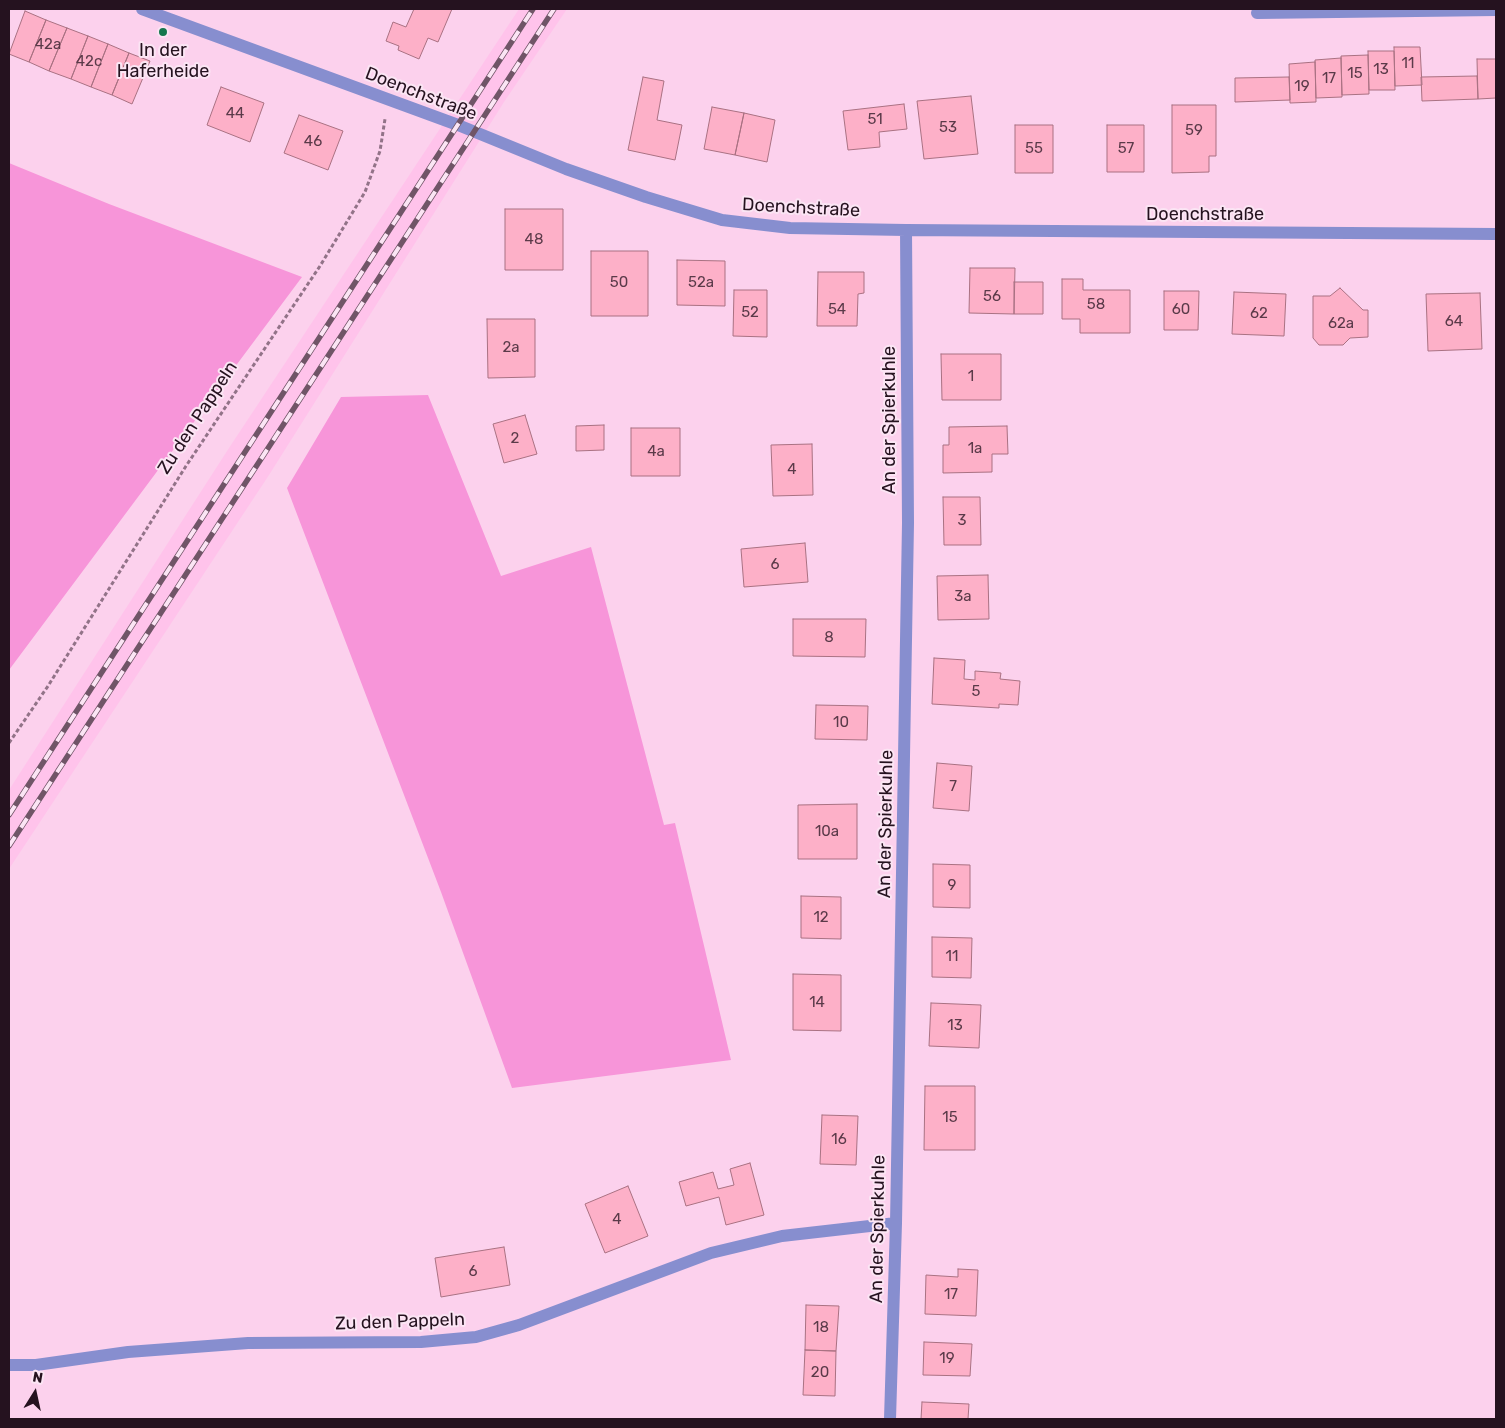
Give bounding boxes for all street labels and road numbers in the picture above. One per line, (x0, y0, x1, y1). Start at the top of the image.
street label: Doenchstraße (362, 63, 480, 125)
street label: Doenchstraße (741, 194, 861, 222)
street label: Doenchstraße (1146, 204, 1264, 226)
street label: An der Spierkuhle (879, 346, 901, 494)
street label: Zu den Pappeln (154, 358, 242, 478)
street label: An der Spierkuhle (874, 750, 898, 898)
street label: An der Spierkuhle (866, 1155, 890, 1303)
street label: Zu den Pappeln (335, 1309, 465, 1335)

